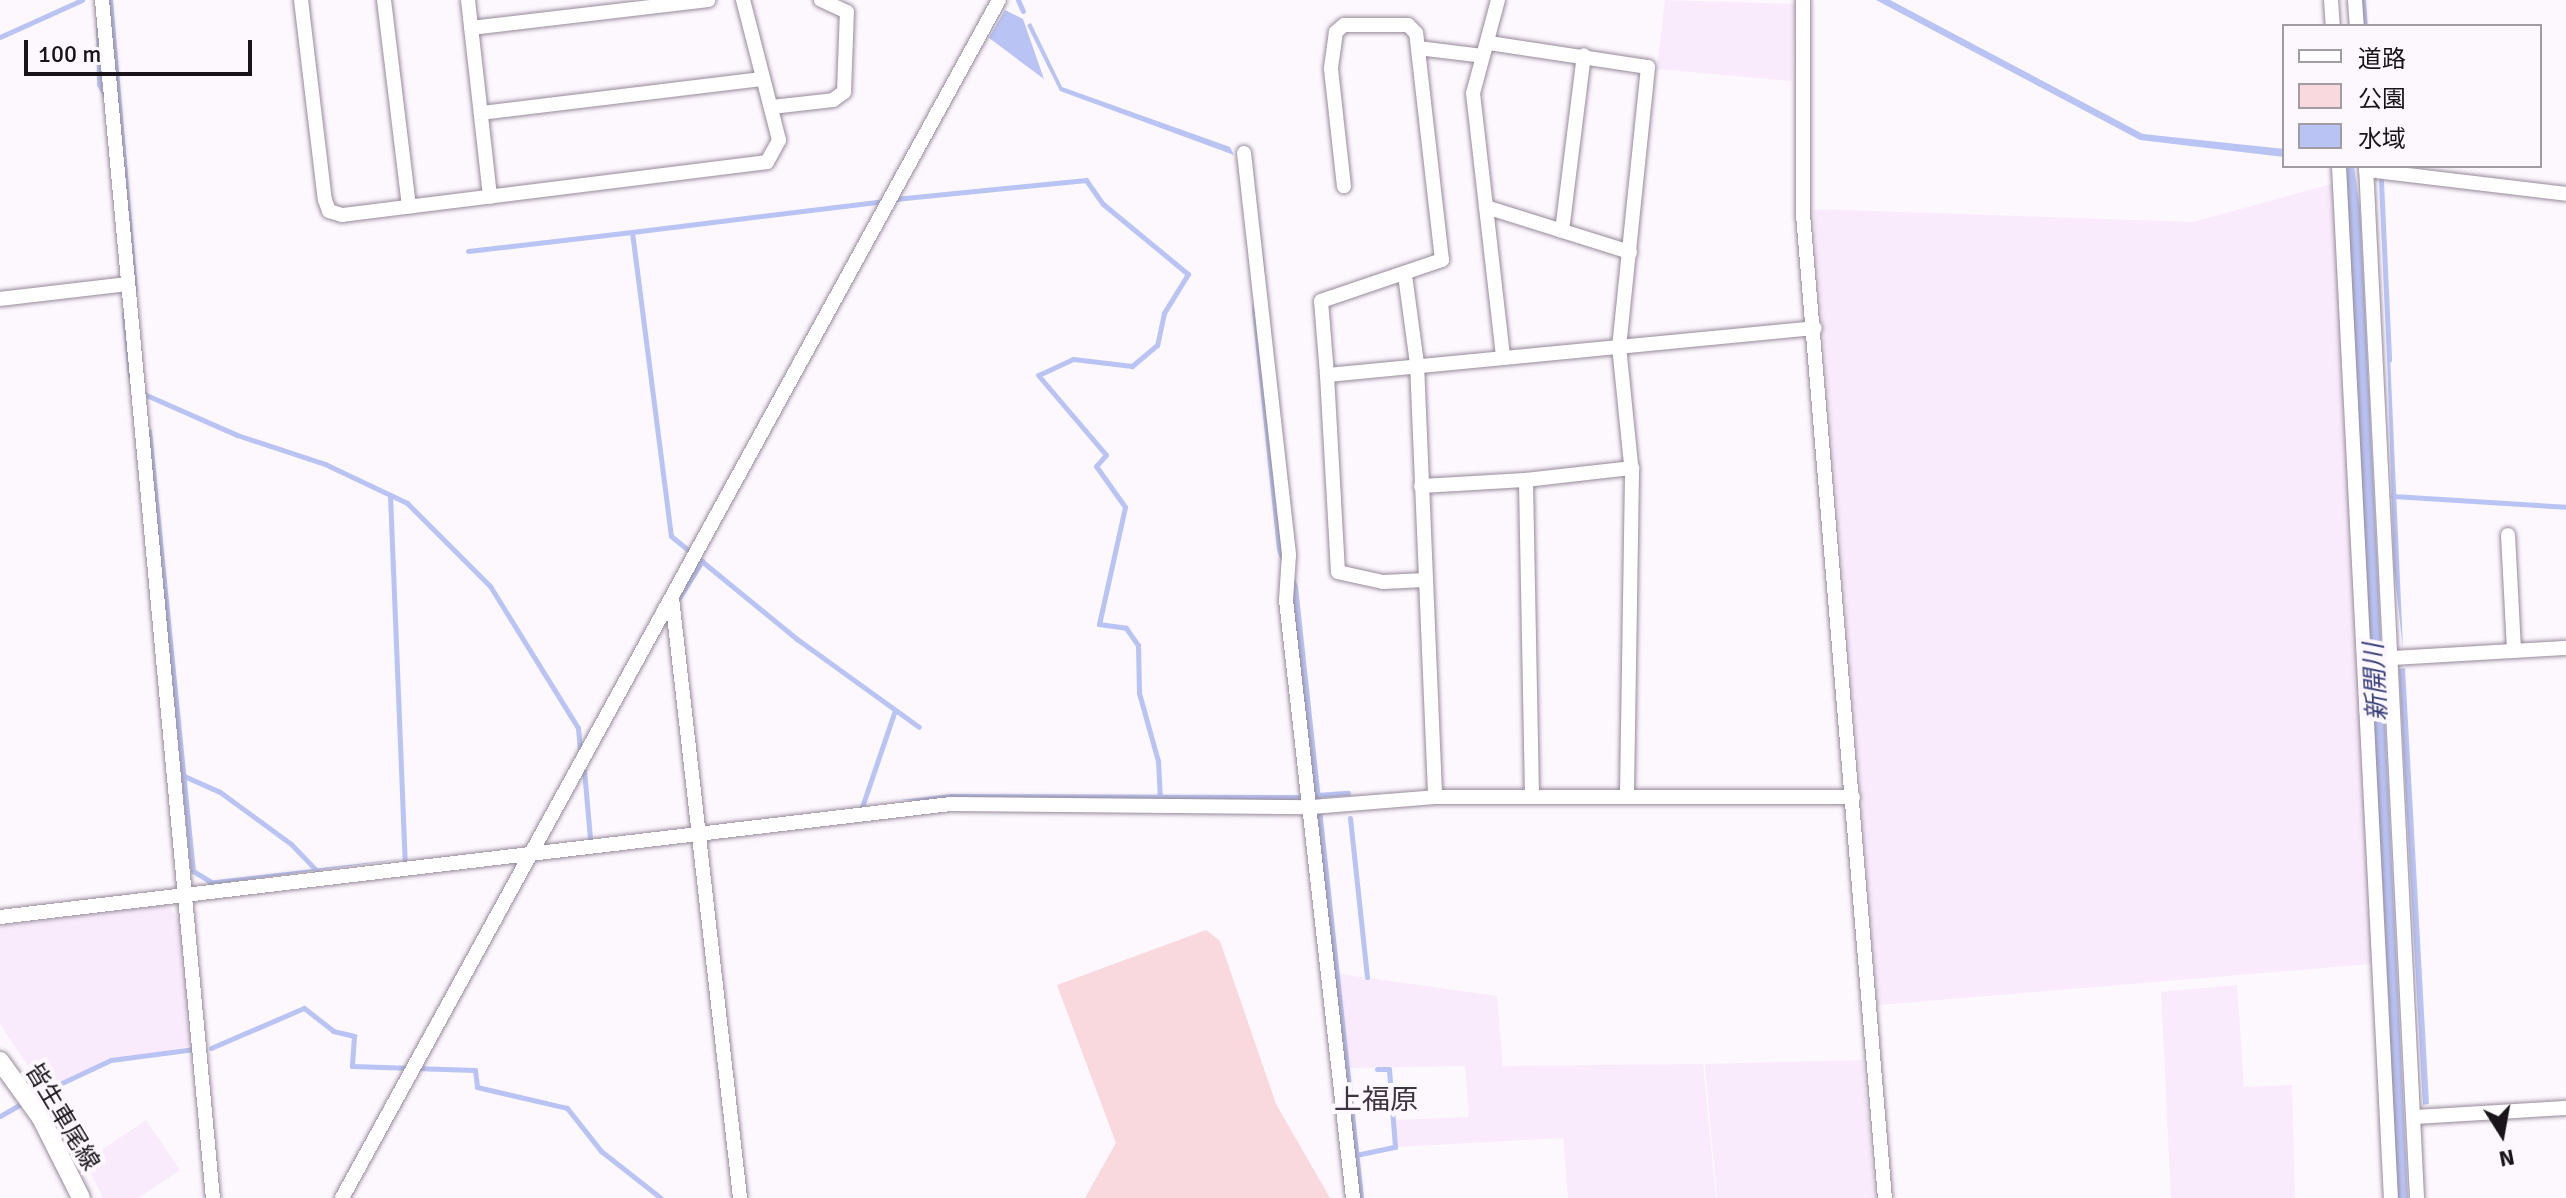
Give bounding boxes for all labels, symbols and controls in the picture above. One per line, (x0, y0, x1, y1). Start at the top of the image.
scale bar (28, 24, 256, 74)
legend (2282, 24, 2542, 168)
text: 100 m (38, 39, 101, 69)
text: 道路 (2358, 44, 2406, 74)
text: 公園 (2358, 84, 2406, 114)
text: 水域 (2358, 124, 2406, 154)
water label: 新開川 (2359, 642, 2395, 722)
street label: 皆生車尾線 (19, 1058, 105, 1176)
district label: 上福原 (1334, 1083, 1418, 1117)
north arrow (2462, 1094, 2542, 1174)
text: N (2497, 1143, 2517, 1173)

